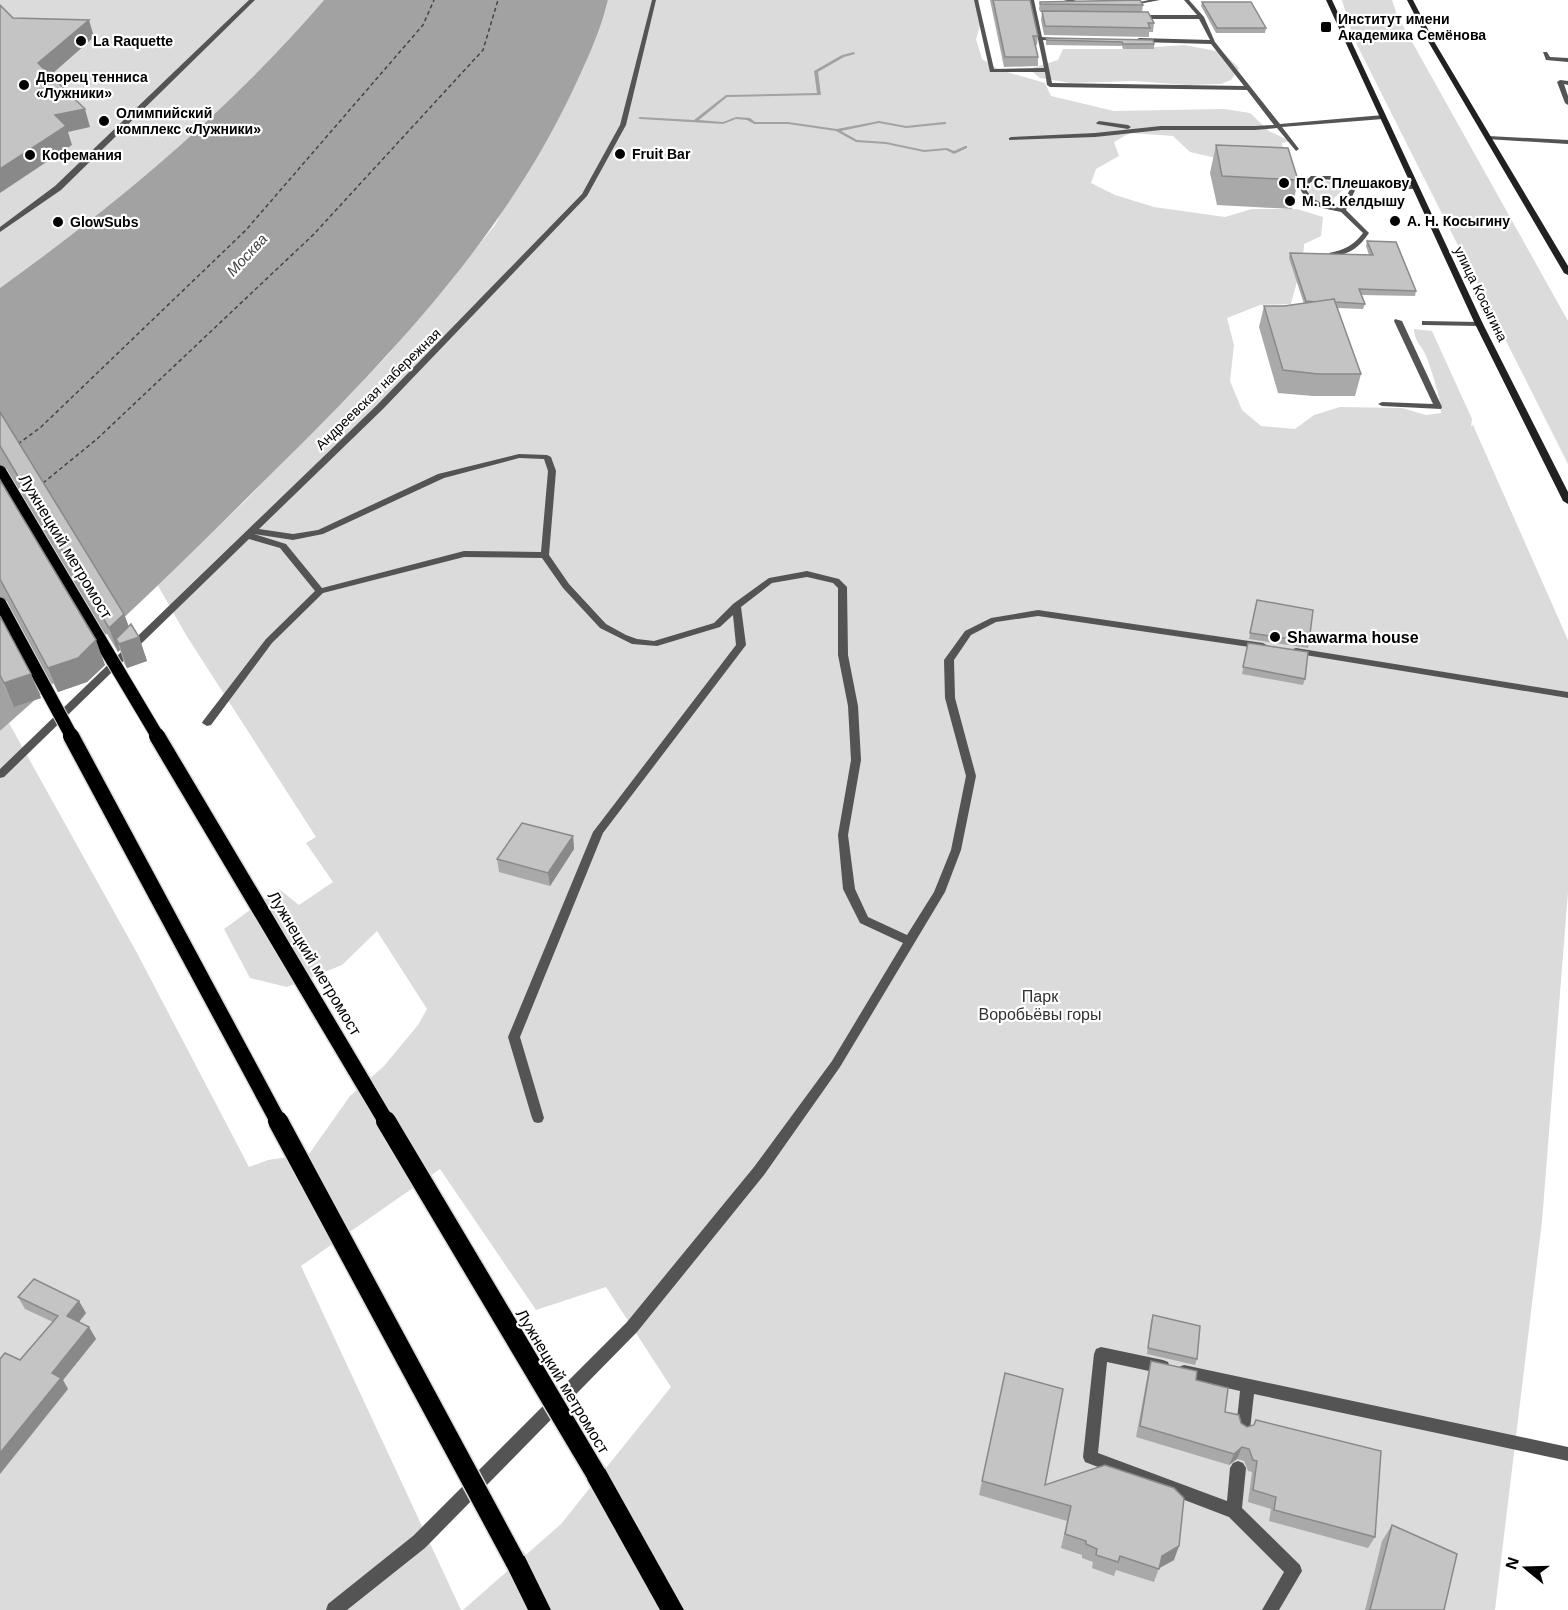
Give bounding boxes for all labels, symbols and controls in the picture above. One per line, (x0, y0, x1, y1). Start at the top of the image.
place label: Институт имени Академика Семёнова (1338, 11, 1486, 43)
marker: Институт имени Академика Семёнова (1319, 20, 1333, 34)
place label: La Raquette (93, 33, 173, 49)
marker: La Raquette (74, 34, 88, 48)
place label: Дворец тенниса «Лужники» (36, 69, 148, 101)
marker: Дворец тенниса «Лужники» (17, 78, 31, 92)
place label: Олимпийский комплекс «Лужники» (116, 105, 261, 137)
marker: Олимпийский комплекс «Лужники» (97, 114, 111, 128)
place label: Fruit Bar (632, 146, 691, 162)
place label: Кофемания (42, 147, 122, 163)
marker: Fruit Bar (613, 147, 627, 161)
marker: Кофемания (23, 148, 37, 162)
place label: П. С. Плешакову (1296, 175, 1409, 191)
marker: П. С. Плешакову (1277, 176, 1291, 190)
place label: М. В. Келдышу (1302, 193, 1405, 209)
marker: М. В. Келдышу (1283, 194, 1297, 208)
place label: А. Н. Косыгину (1407, 213, 1510, 229)
place label: GlowSubs (70, 214, 139, 230)
marker: А. Н. Косыгину (1388, 214, 1402, 228)
marker: GlowSubs (51, 215, 65, 229)
water label: Москва (223, 230, 270, 279)
street label: улица Косыгина (1451, 244, 1511, 344)
street label: Андреевская набережная (312, 325, 444, 453)
street label: Лужнецкий метромост (16, 471, 116, 622)
place label: Shawarma house (1287, 629, 1419, 646)
marker: Shawarma house (1268, 630, 1282, 644)
street label: Лужнецкий метромост (265, 888, 365, 1039)
park label: Парк Воробьёвы горы (979, 988, 1102, 1023)
street label: Лужнецкий метромост (513, 1306, 613, 1457)
north arrow (1496, 1538, 1556, 1598)
text: N (1502, 1555, 1522, 1572)

